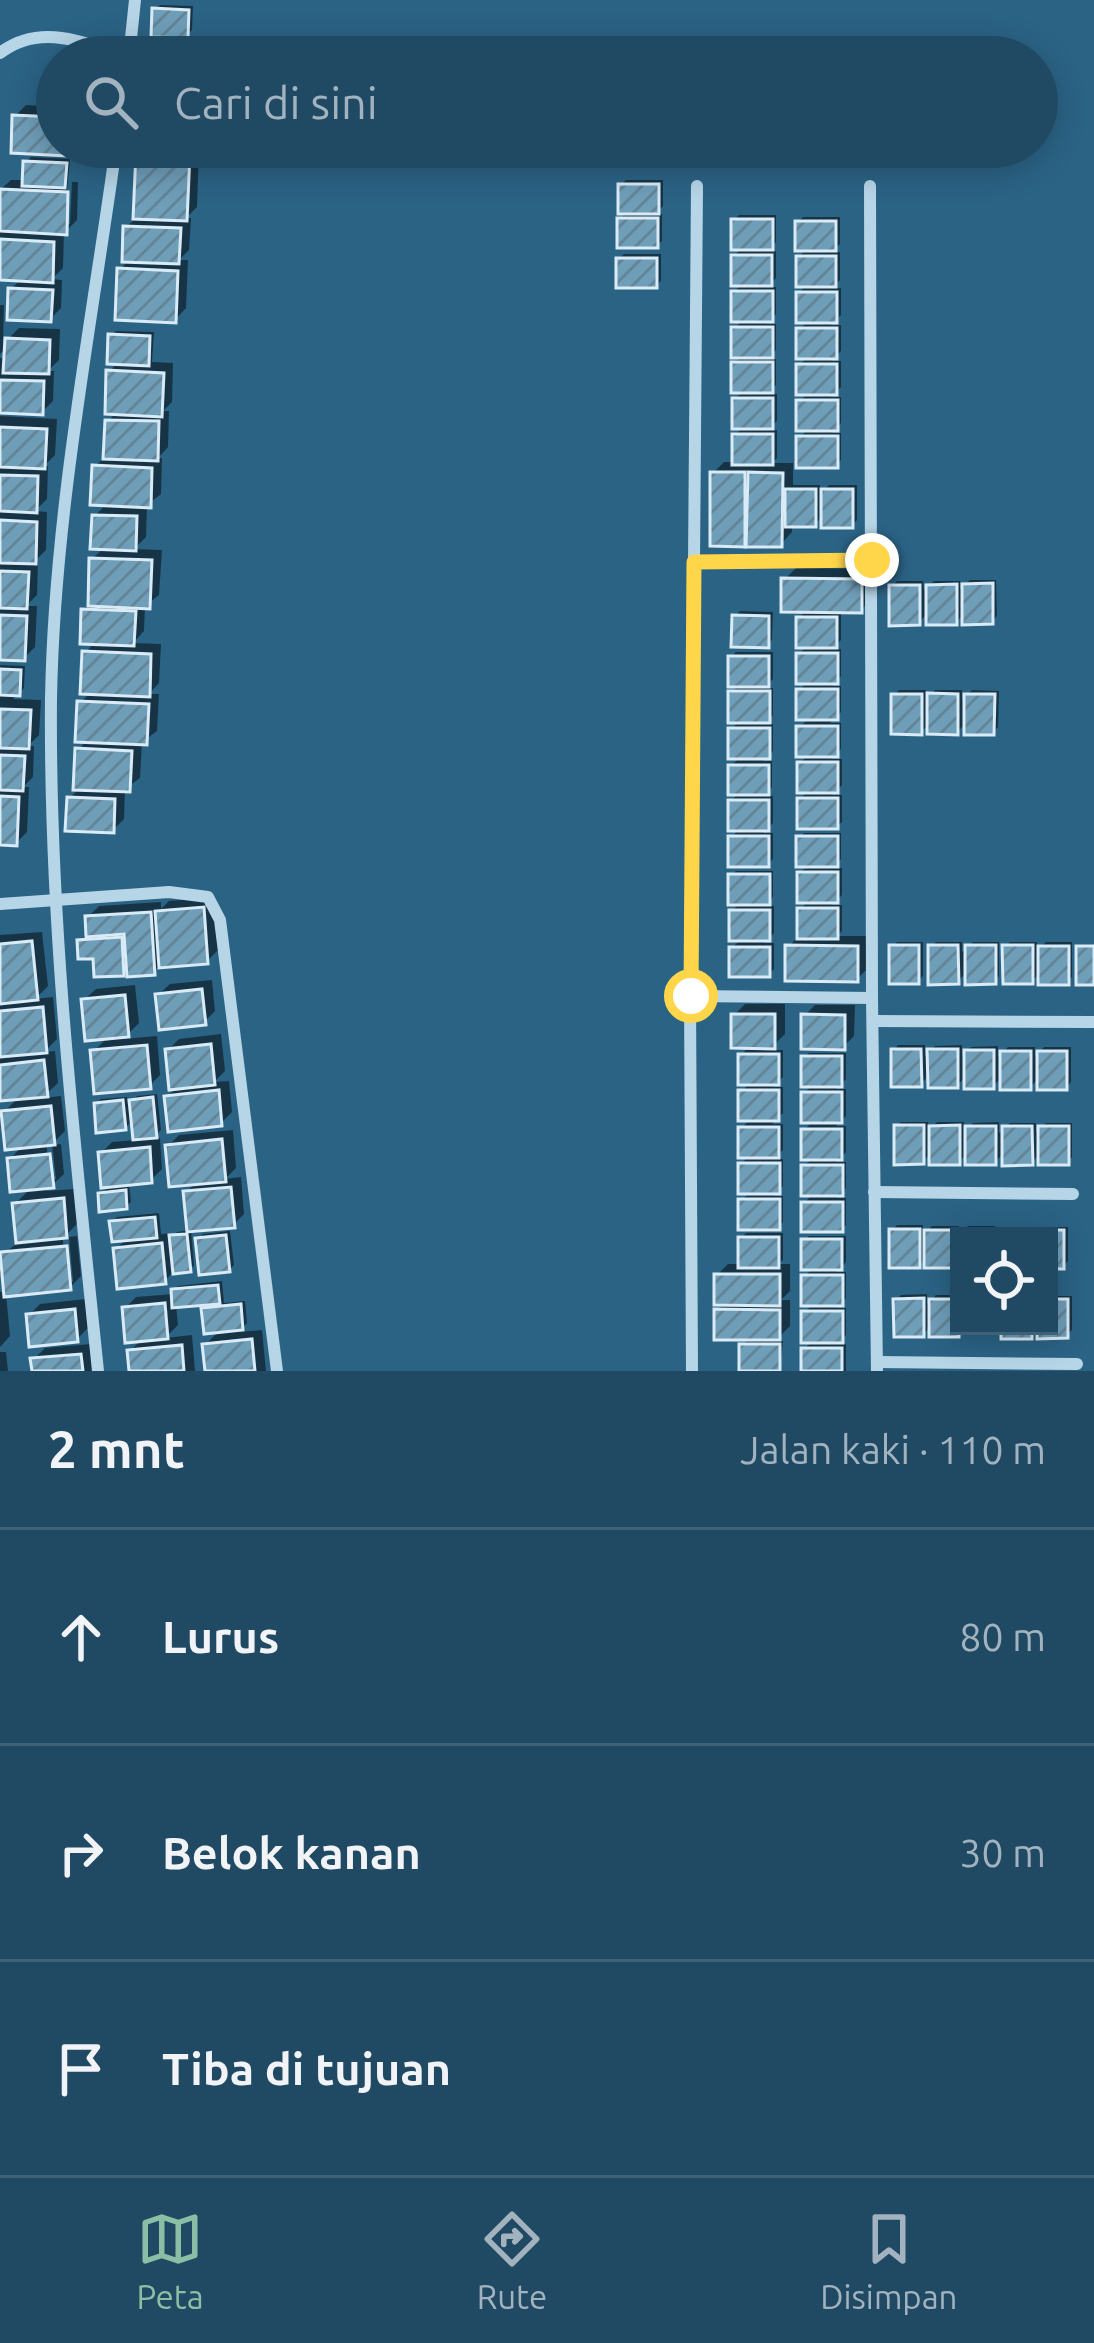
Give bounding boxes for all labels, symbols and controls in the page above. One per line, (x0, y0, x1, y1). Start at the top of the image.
search box (36, 36, 1058, 168)
icon: search (78, 69, 144, 135)
text: Cari di sini (174, 77, 378, 128)
route end (845, 533, 899, 587)
route start (664, 969, 718, 1023)
map controls (950, 1227, 1058, 1335)
button: locate (950, 1227, 1058, 1335)
text: 2 mnt (48, 1420, 185, 1478)
text: Jalan kaki · 110 m (740, 1428, 1046, 1471)
icon: ahead (48, 1604, 114, 1670)
text: Lurus (162, 1611, 279, 1662)
text: 80 m (959, 1615, 1046, 1658)
icon: right (48, 1820, 114, 1886)
text: Belok kanan (162, 1827, 421, 1878)
text: 30 m (959, 1831, 1046, 1874)
icon: arrive (48, 2036, 114, 2102)
text: Tiba di tujuan (162, 2043, 451, 2094)
tab: Peta (137, 2206, 204, 2315)
tab: Rute (477, 2206, 547, 2315)
tab: Disimpan (820, 2206, 957, 2315)

